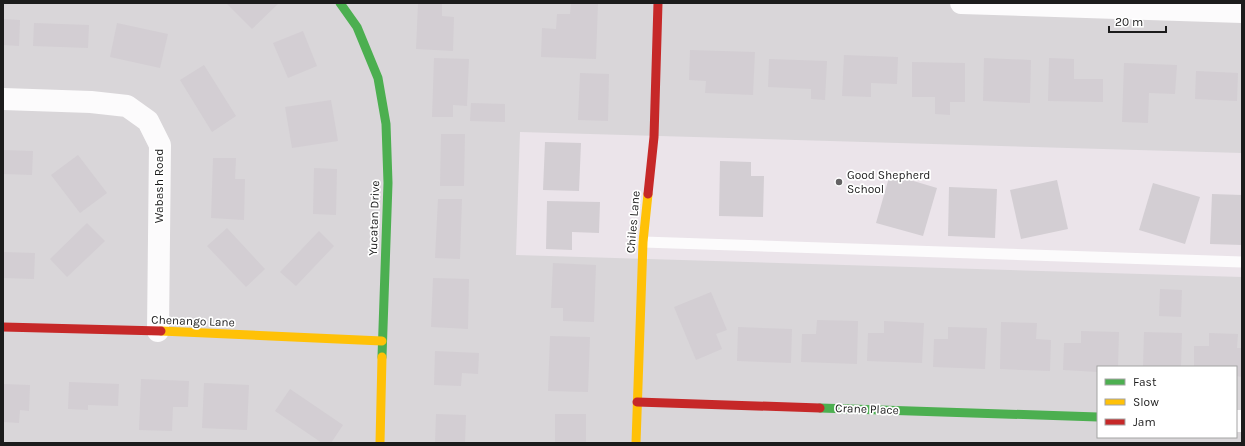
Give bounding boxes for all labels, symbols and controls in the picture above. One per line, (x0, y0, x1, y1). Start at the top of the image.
scale bar (1109, 8, 1166, 34)
text: 20 m (1115, 15, 1143, 29)
street label: Wabash Road (152, 149, 166, 223)
place label: Good Shepherd School (847, 168, 930, 196)
marker: Good Shepherd School (834, 177, 844, 187)
street label: Yucatan Drive (366, 180, 382, 256)
street label: Chiles Lane (623, 190, 643, 254)
street label: Chenango Lane (151, 313, 235, 329)
legend (1097, 366, 1237, 438)
text: Fast (1133, 375, 1157, 389)
text: Slow (1133, 395, 1159, 409)
street label: Crane Place (835, 401, 899, 417)
text: Jam (1133, 415, 1156, 429)

